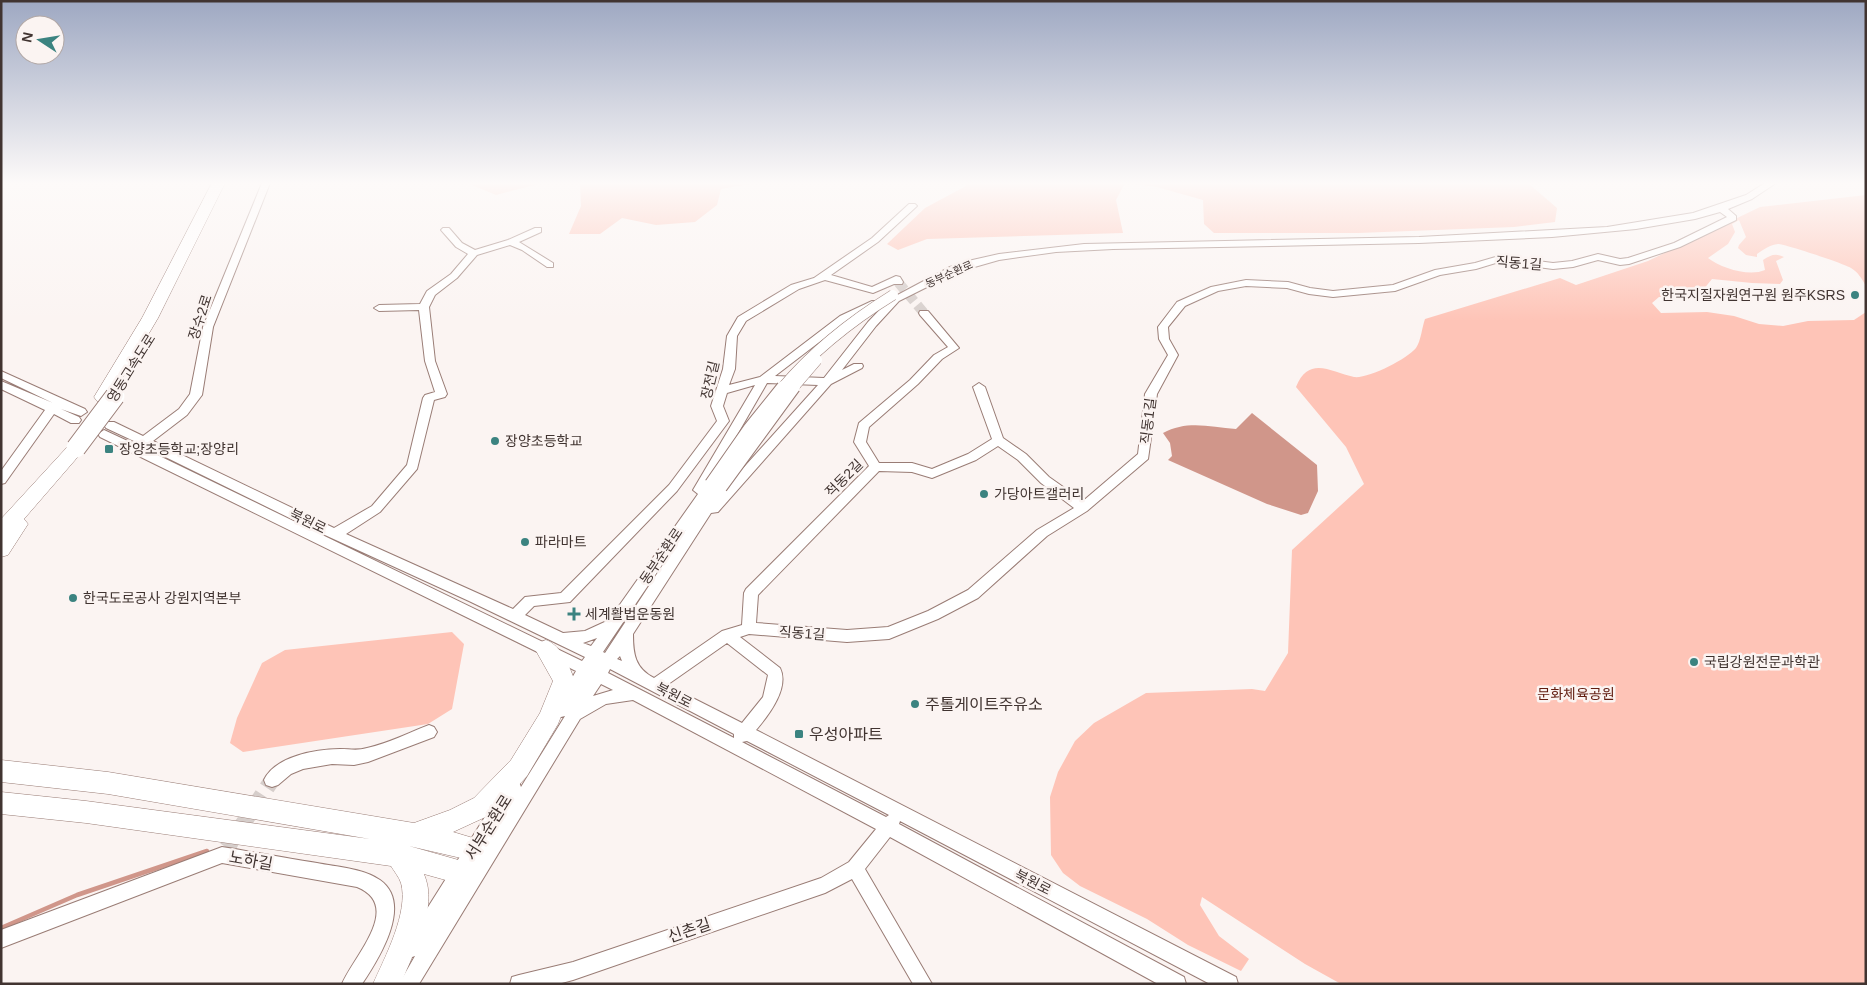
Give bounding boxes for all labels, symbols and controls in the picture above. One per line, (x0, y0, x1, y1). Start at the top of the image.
north arrow (15, 15, 65, 65)
text: N (18, 31, 36, 44)
street label: 직동1길 (1495, 253, 1543, 273)
street label: 동부순환로 (923, 258, 975, 290)
place label: 한국지질자원연구원 원주KSRS (1661, 287, 1845, 303)
marker: 한국지질자원연구원 원주KSRS (1849, 289, 1861, 301)
street label: 장수2로 (185, 292, 215, 342)
street label: 영동고속도로 (104, 331, 158, 405)
street label: 장전길 (698, 359, 722, 401)
street label: 직동1길 (1137, 397, 1159, 445)
place label: 장양초등학교 (505, 433, 582, 449)
marker: 장양초등학교 (489, 435, 501, 447)
place label: 장양초등학교;장양리 (119, 441, 239, 457)
marker: 장양초등학교;장양리 (103, 443, 115, 455)
street label: 적동2길 (822, 456, 866, 500)
place label: 가당아트갤러리 (994, 486, 1084, 502)
marker: 가당아트갤러리 (978, 488, 990, 500)
street label: 북원로 (287, 505, 329, 537)
street label: 동부순환로 (636, 525, 686, 587)
place label: 파라마트 (535, 534, 587, 550)
marker: 파라마트 (519, 536, 531, 548)
place label: 한국도로공사 강원지역본부 (83, 590, 242, 606)
marker: 한국도로공사 강원지역본부 (67, 592, 79, 604)
place label: 세계활법운동원 (585, 606, 675, 622)
marker: 세계활법운동원 (567, 607, 581, 621)
street label: 직동1길 (778, 623, 826, 643)
place label: 국립강원전문과학관 (1704, 654, 1820, 670)
marker: 국립강원전문과학관 (1688, 656, 1700, 668)
street label: 북원로 (653, 679, 695, 711)
park label: 문화체육공원 (1537, 686, 1615, 702)
place label: 주톨게이트주유소 (925, 696, 1043, 713)
marker: 주톨게이트주유소 (909, 698, 921, 710)
place label: 우성아파트 (809, 726, 883, 743)
marker: 우성아파트 (793, 728, 805, 740)
street label: 서부순환로 (462, 791, 515, 863)
street label: 노하길 (228, 848, 274, 873)
street label: 북원로 (1012, 866, 1054, 898)
street label: 신촌길 (666, 915, 713, 946)

